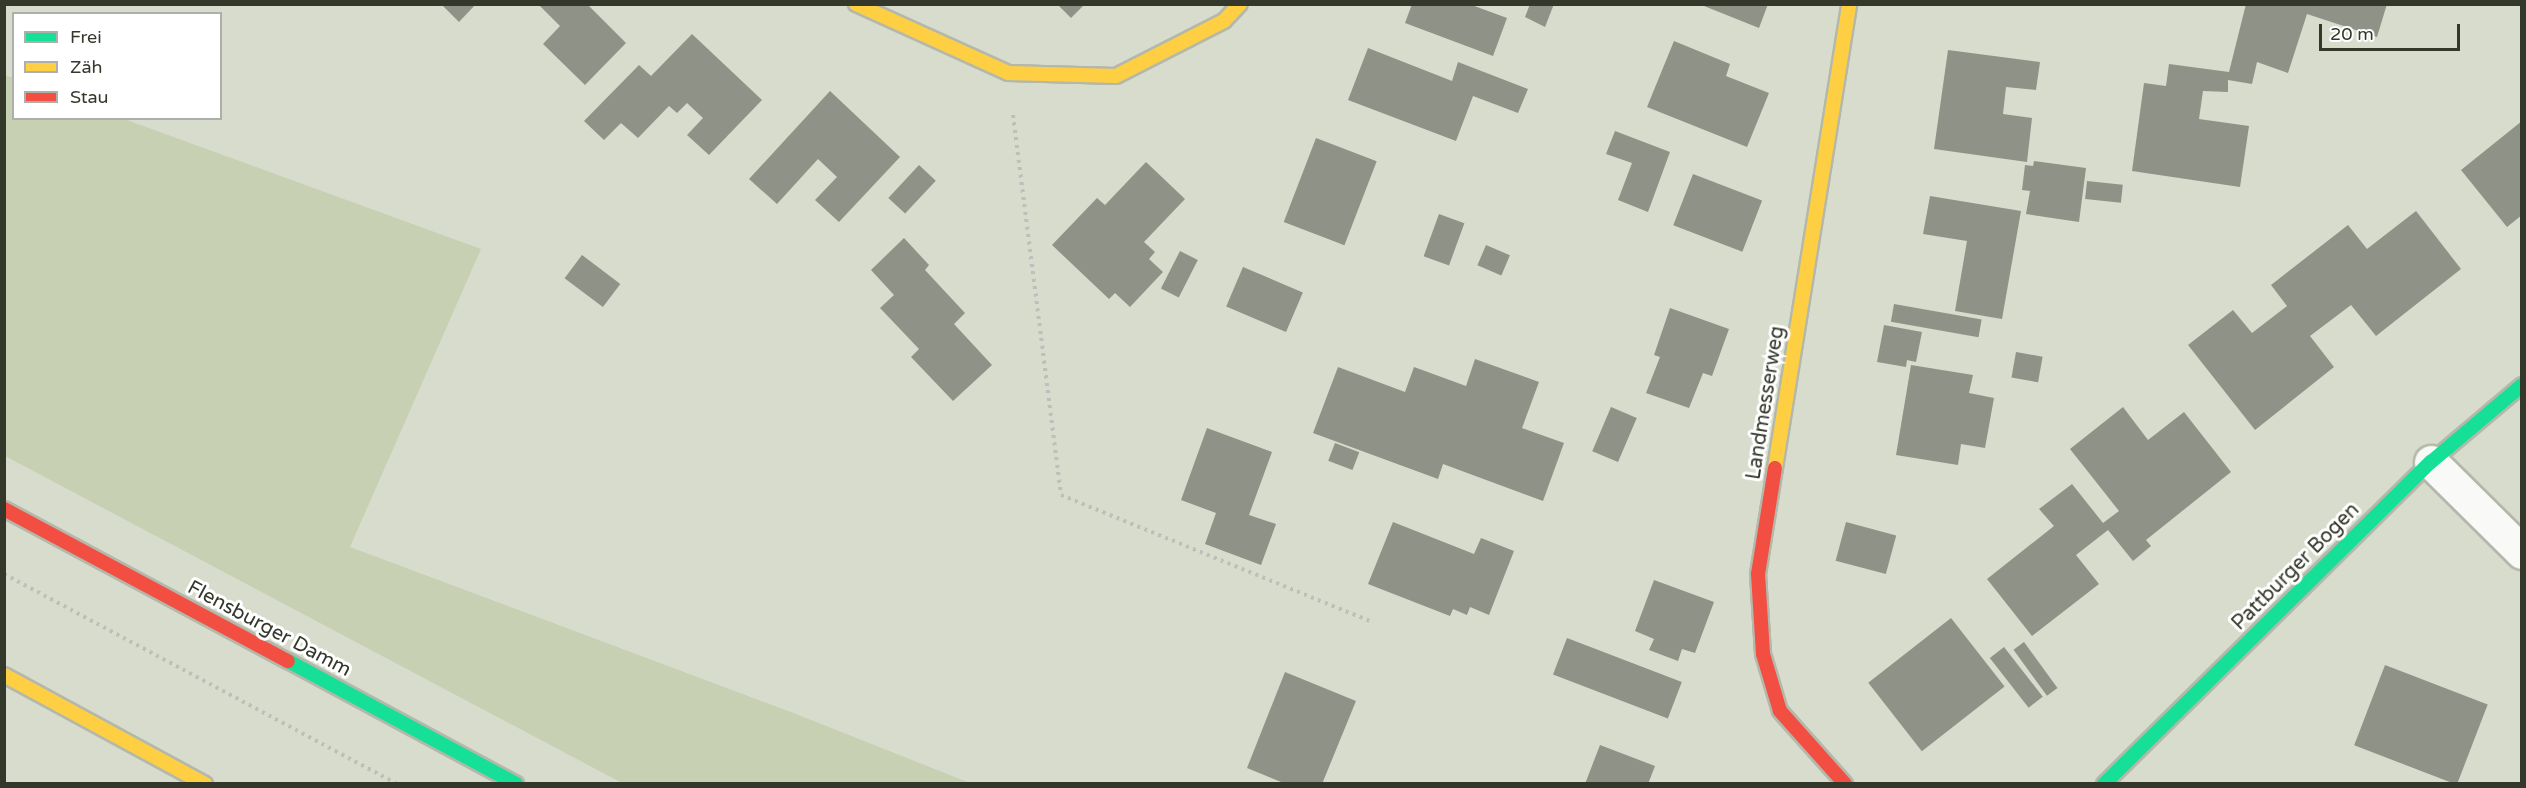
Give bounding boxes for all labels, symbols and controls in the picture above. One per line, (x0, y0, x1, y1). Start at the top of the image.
legend (12, 12, 222, 120)
scale bar (2322, 12, 2463, 50)
text: 20 m (2330, 23, 2374, 45)
text: Frei (70, 26, 102, 48)
text: Zäh (70, 56, 103, 78)
text: Stau (70, 86, 109, 108)
street label: Landmesserweg (1742, 325, 1790, 481)
street label: Pattburger Bogen (2227, 498, 2365, 636)
street label: Flensburger Damm (183, 576, 355, 682)

